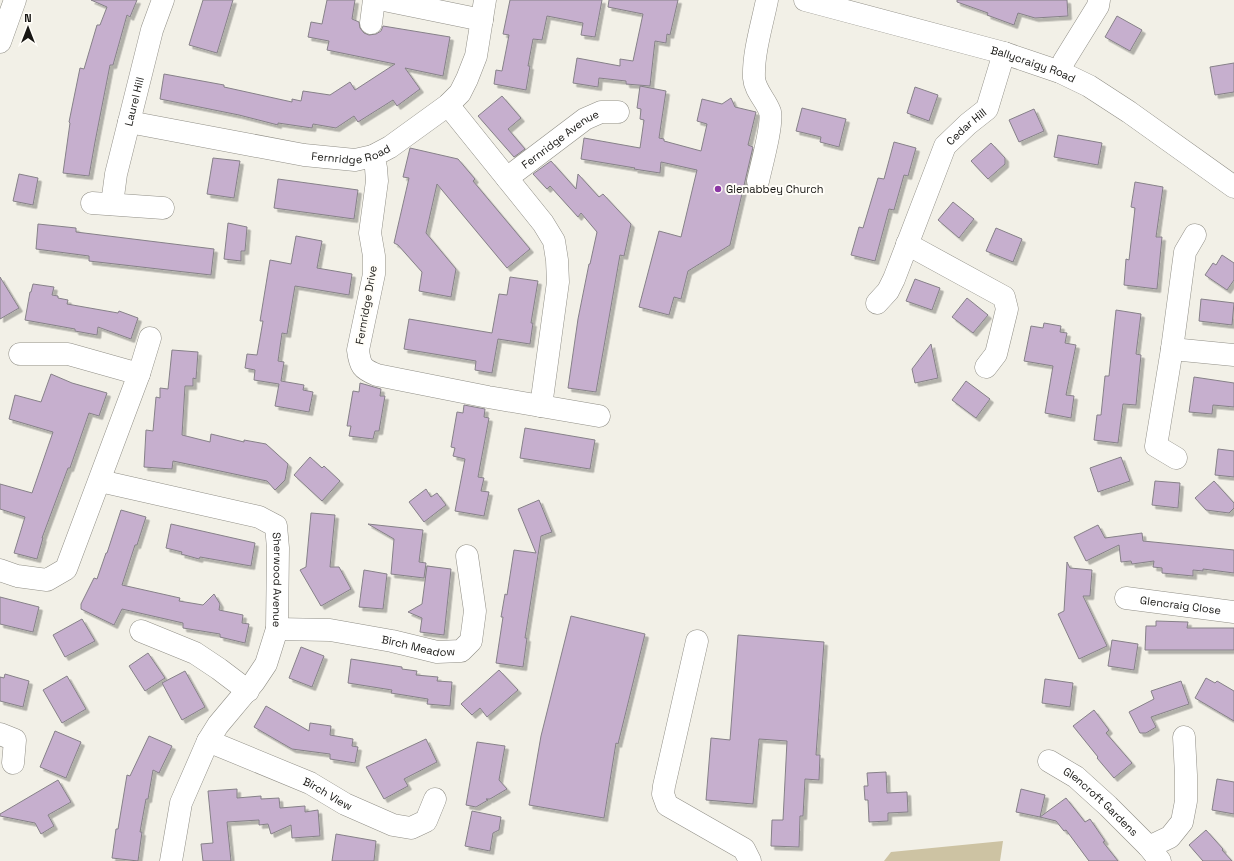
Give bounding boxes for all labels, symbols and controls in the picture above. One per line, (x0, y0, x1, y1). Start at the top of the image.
north arrow (8, 8, 48, 48)
text: N (24, 11, 32, 25)
street label: Ballycraigy Road (989, 43, 1078, 85)
street label: Laurel Hill (121, 75, 147, 128)
street label: Cedar Hill (943, 105, 989, 148)
street label: Fernridge Avenue (519, 107, 601, 172)
street label: Fernridge Road (311, 141, 393, 167)
place label: Glenabbey Church (726, 182, 824, 196)
marker: Glenabbey Church (713, 184, 723, 194)
street label: Fernridge Drive (352, 264, 380, 346)
street label: Sherwood Avenue (270, 532, 285, 627)
street label: Glencraig Close (1139, 593, 1222, 617)
street label: Birch Meadow (380, 632, 456, 659)
street label: Glencroft Gardens (1061, 764, 1141, 839)
street label: Birch View (301, 774, 355, 813)

